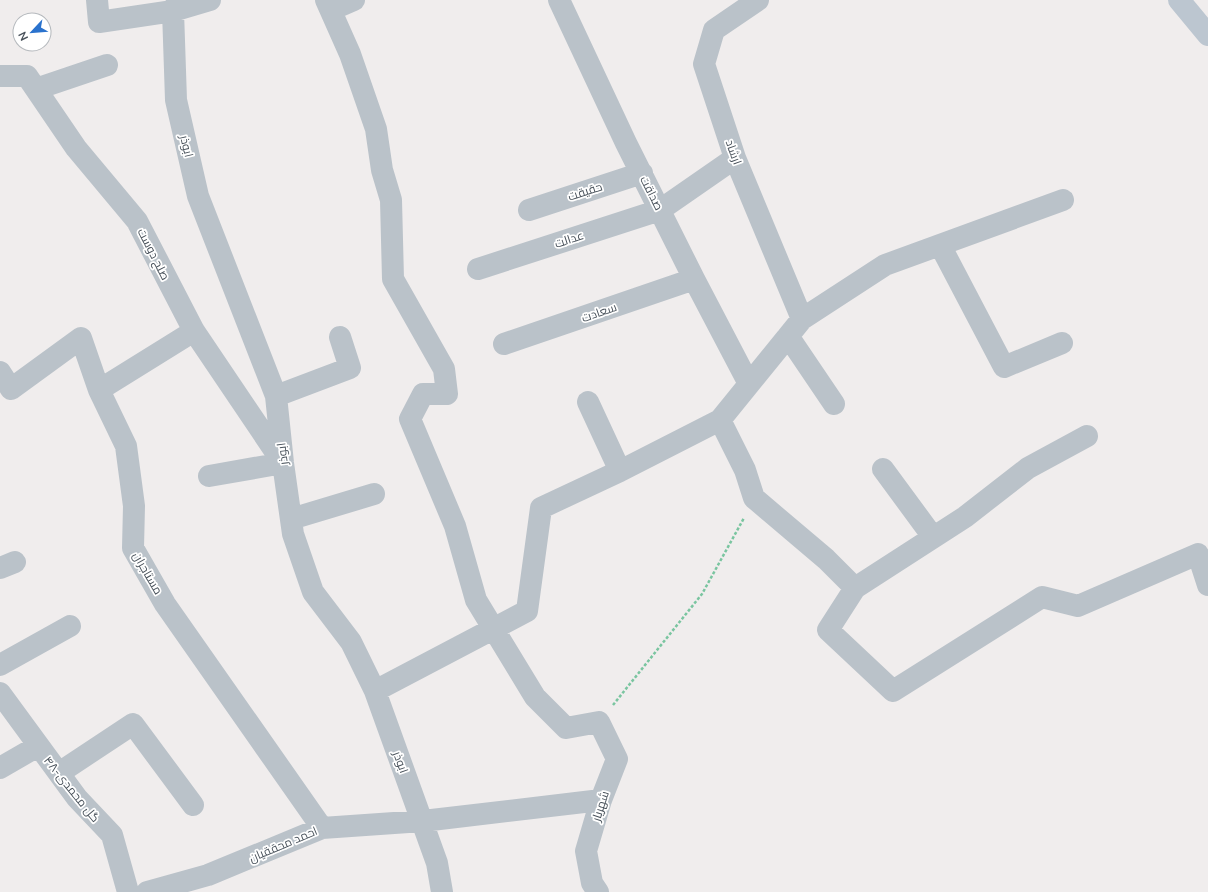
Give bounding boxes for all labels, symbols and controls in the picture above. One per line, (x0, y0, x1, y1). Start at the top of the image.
north arrow (12, 12, 52, 52)
text: N (15, 30, 31, 43)
street label: ابوذر (177, 132, 197, 159)
street label: ارشاد (723, 137, 745, 167)
street label: صداقت (637, 173, 667, 213)
street label: حقیقت (566, 178, 604, 204)
street label: صلح دوست (134, 226, 173, 283)
street label: عدالت (552, 227, 586, 251)
street label: سعادت (579, 299, 619, 325)
street label: ابوذر (273, 442, 291, 467)
street label: مستاجران (130, 549, 166, 597)
street label: ابوذر (390, 748, 412, 775)
street label: ۴۸-گل محمدی (41, 753, 103, 825)
street label: شهریار (588, 789, 612, 824)
street label: احمد محققیان (247, 823, 319, 865)

